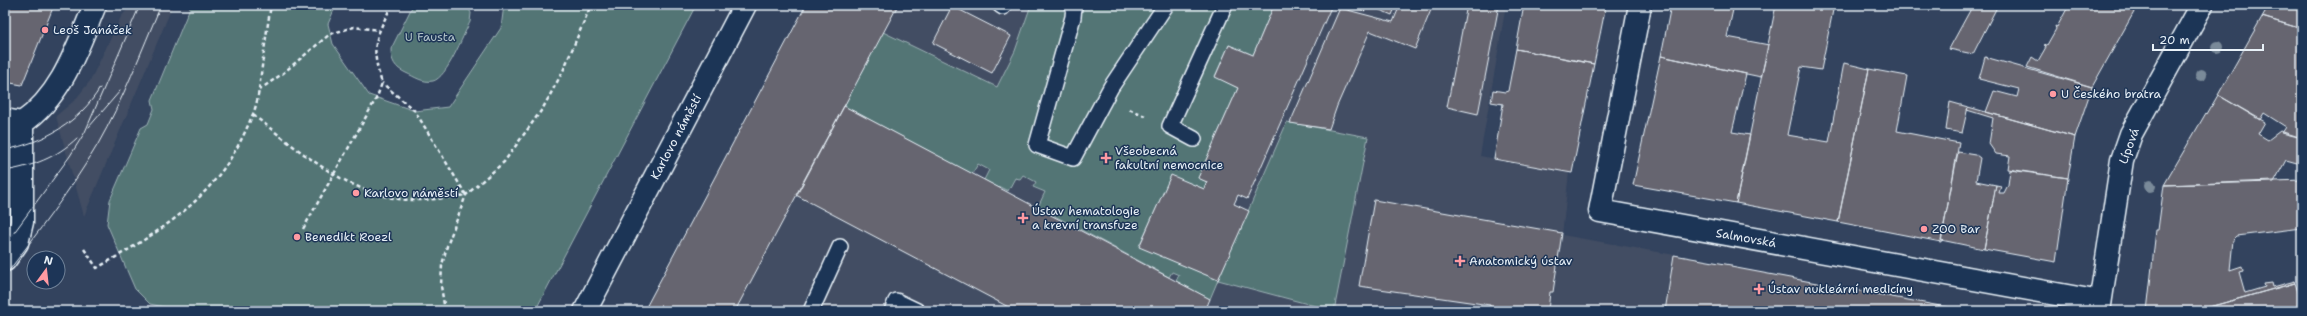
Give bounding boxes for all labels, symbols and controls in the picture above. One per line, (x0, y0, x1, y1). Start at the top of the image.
place label: Leoš Janáček (53, 22, 132, 38)
marker: Leoš Janáček (40, 25, 50, 35)
scale bar (2153, 26, 2263, 52)
park label: U Fausta (405, 29, 456, 45)
text: 20 m (2159, 32, 2190, 48)
place label: U Českého bratra (2061, 86, 2161, 102)
marker: U Českého bratra (2048, 89, 2058, 99)
street label: Karlovo náměstí (647, 91, 705, 182)
street label: Lípová (2115, 125, 2143, 166)
place label: Všeobecná fakultní nemocnice (1115, 143, 1224, 173)
marker: Všeobecná fakultní nemocnice (1100, 152, 1112, 164)
place label: Karlovo náměstí (364, 185, 459, 201)
marker: Karlovo náměstí (351, 188, 361, 198)
place label: Ústav hematologie a krevní transfuze (1032, 203, 1140, 233)
marker: Ústav hematologie a krevní transfuze (1017, 212, 1029, 224)
place label: ZOO Bar (1932, 221, 1981, 237)
marker: ZOO Bar (1919, 224, 1929, 234)
street label: Salmovská (1715, 225, 1778, 251)
place label: Benedikt Roezl (305, 229, 392, 245)
marker: Benedikt Roezl (292, 232, 302, 242)
north arrow (26, 250, 66, 290)
text: N (42, 252, 55, 269)
place label: Anatomický ústav (1469, 253, 1573, 269)
marker: Anatomický ústav (1454, 255, 1466, 267)
place label: Ústav nukleární medicíny (1768, 281, 1913, 297)
marker: Ústav nukleární medicíny (1753, 283, 1765, 295)

